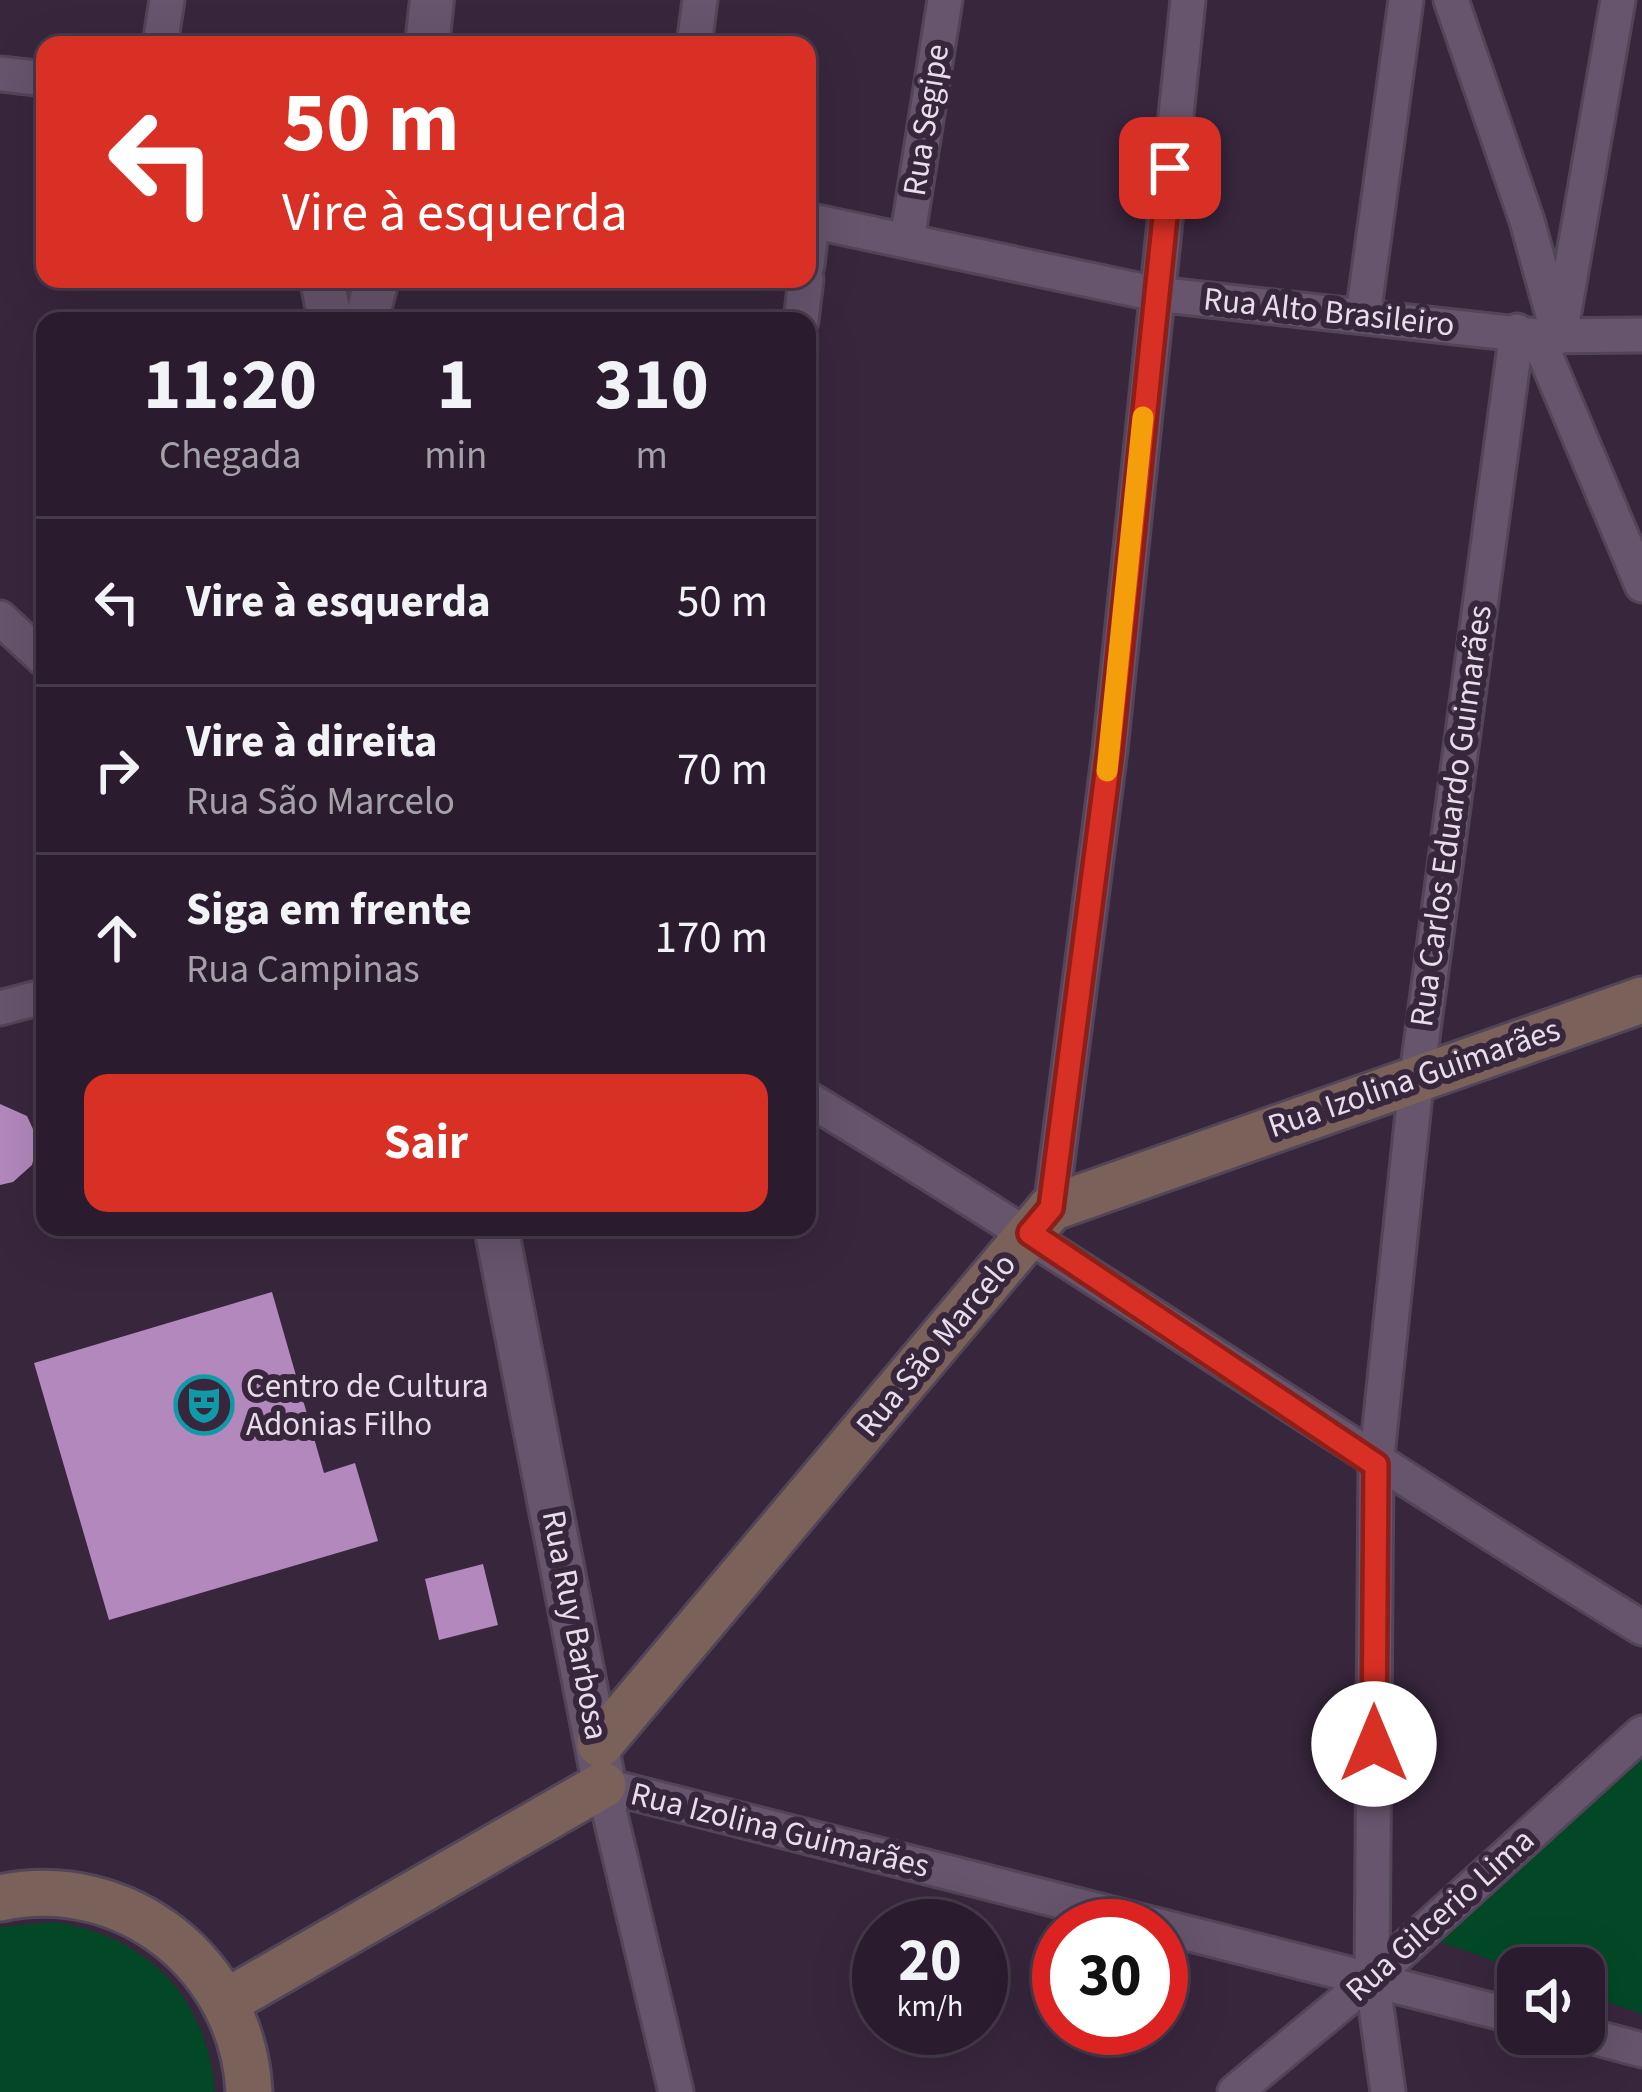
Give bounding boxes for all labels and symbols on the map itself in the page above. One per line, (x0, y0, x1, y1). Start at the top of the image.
street label: Rua Segipe (891, 41, 961, 199)
pin (1119, 117, 1221, 219)
street label: Rua Alto Brasileiro (1201, 275, 1457, 349)
street label: Rua Carlos Eduardo Guimarães (1398, 602, 1504, 1030)
street label: Rua Izolina Guimarães (1262, 1006, 1566, 1150)
street label: Rua São Marcelo (845, 1243, 1027, 1447)
place label: Centro de Cultura Adonias Filho (246, 1363, 489, 1448)
theatre icon: Centro de Cultura Adonias Filho (173, 1374, 235, 1436)
street label: Rua Ruy Barbosa (530, 1506, 620, 1744)
position arrow (1311, 1681, 1437, 1807)
street label: Rua Izolina Guimarães (626, 1770, 934, 1890)
street label: Rua Gilcerio Lima (1335, 1817, 1545, 2013)
speed limit sign: 30 (1032, 1899, 1188, 2055)

